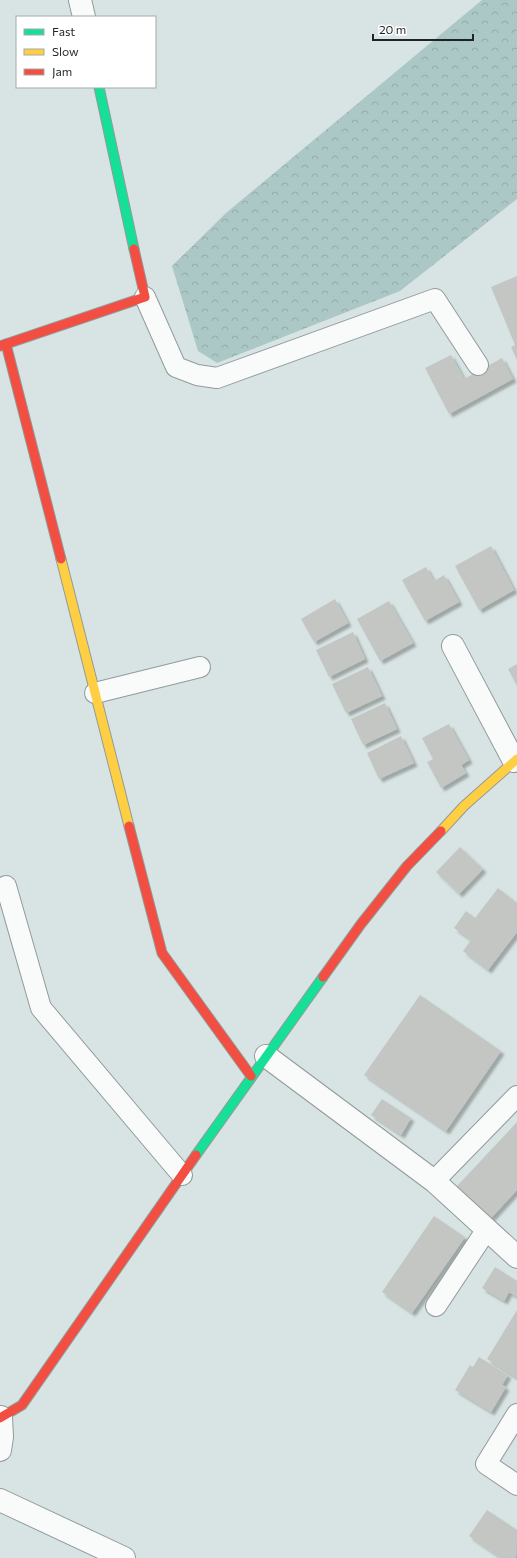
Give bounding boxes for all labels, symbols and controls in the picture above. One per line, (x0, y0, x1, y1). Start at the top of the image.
legend (16, 16, 156, 88)
scale bar (373, 16, 473, 42)
text: 20 m (379, 22, 406, 36)
text: Fast (52, 24, 75, 38)
text: Slow (52, 44, 79, 58)
text: Jam (52, 64, 72, 79)

